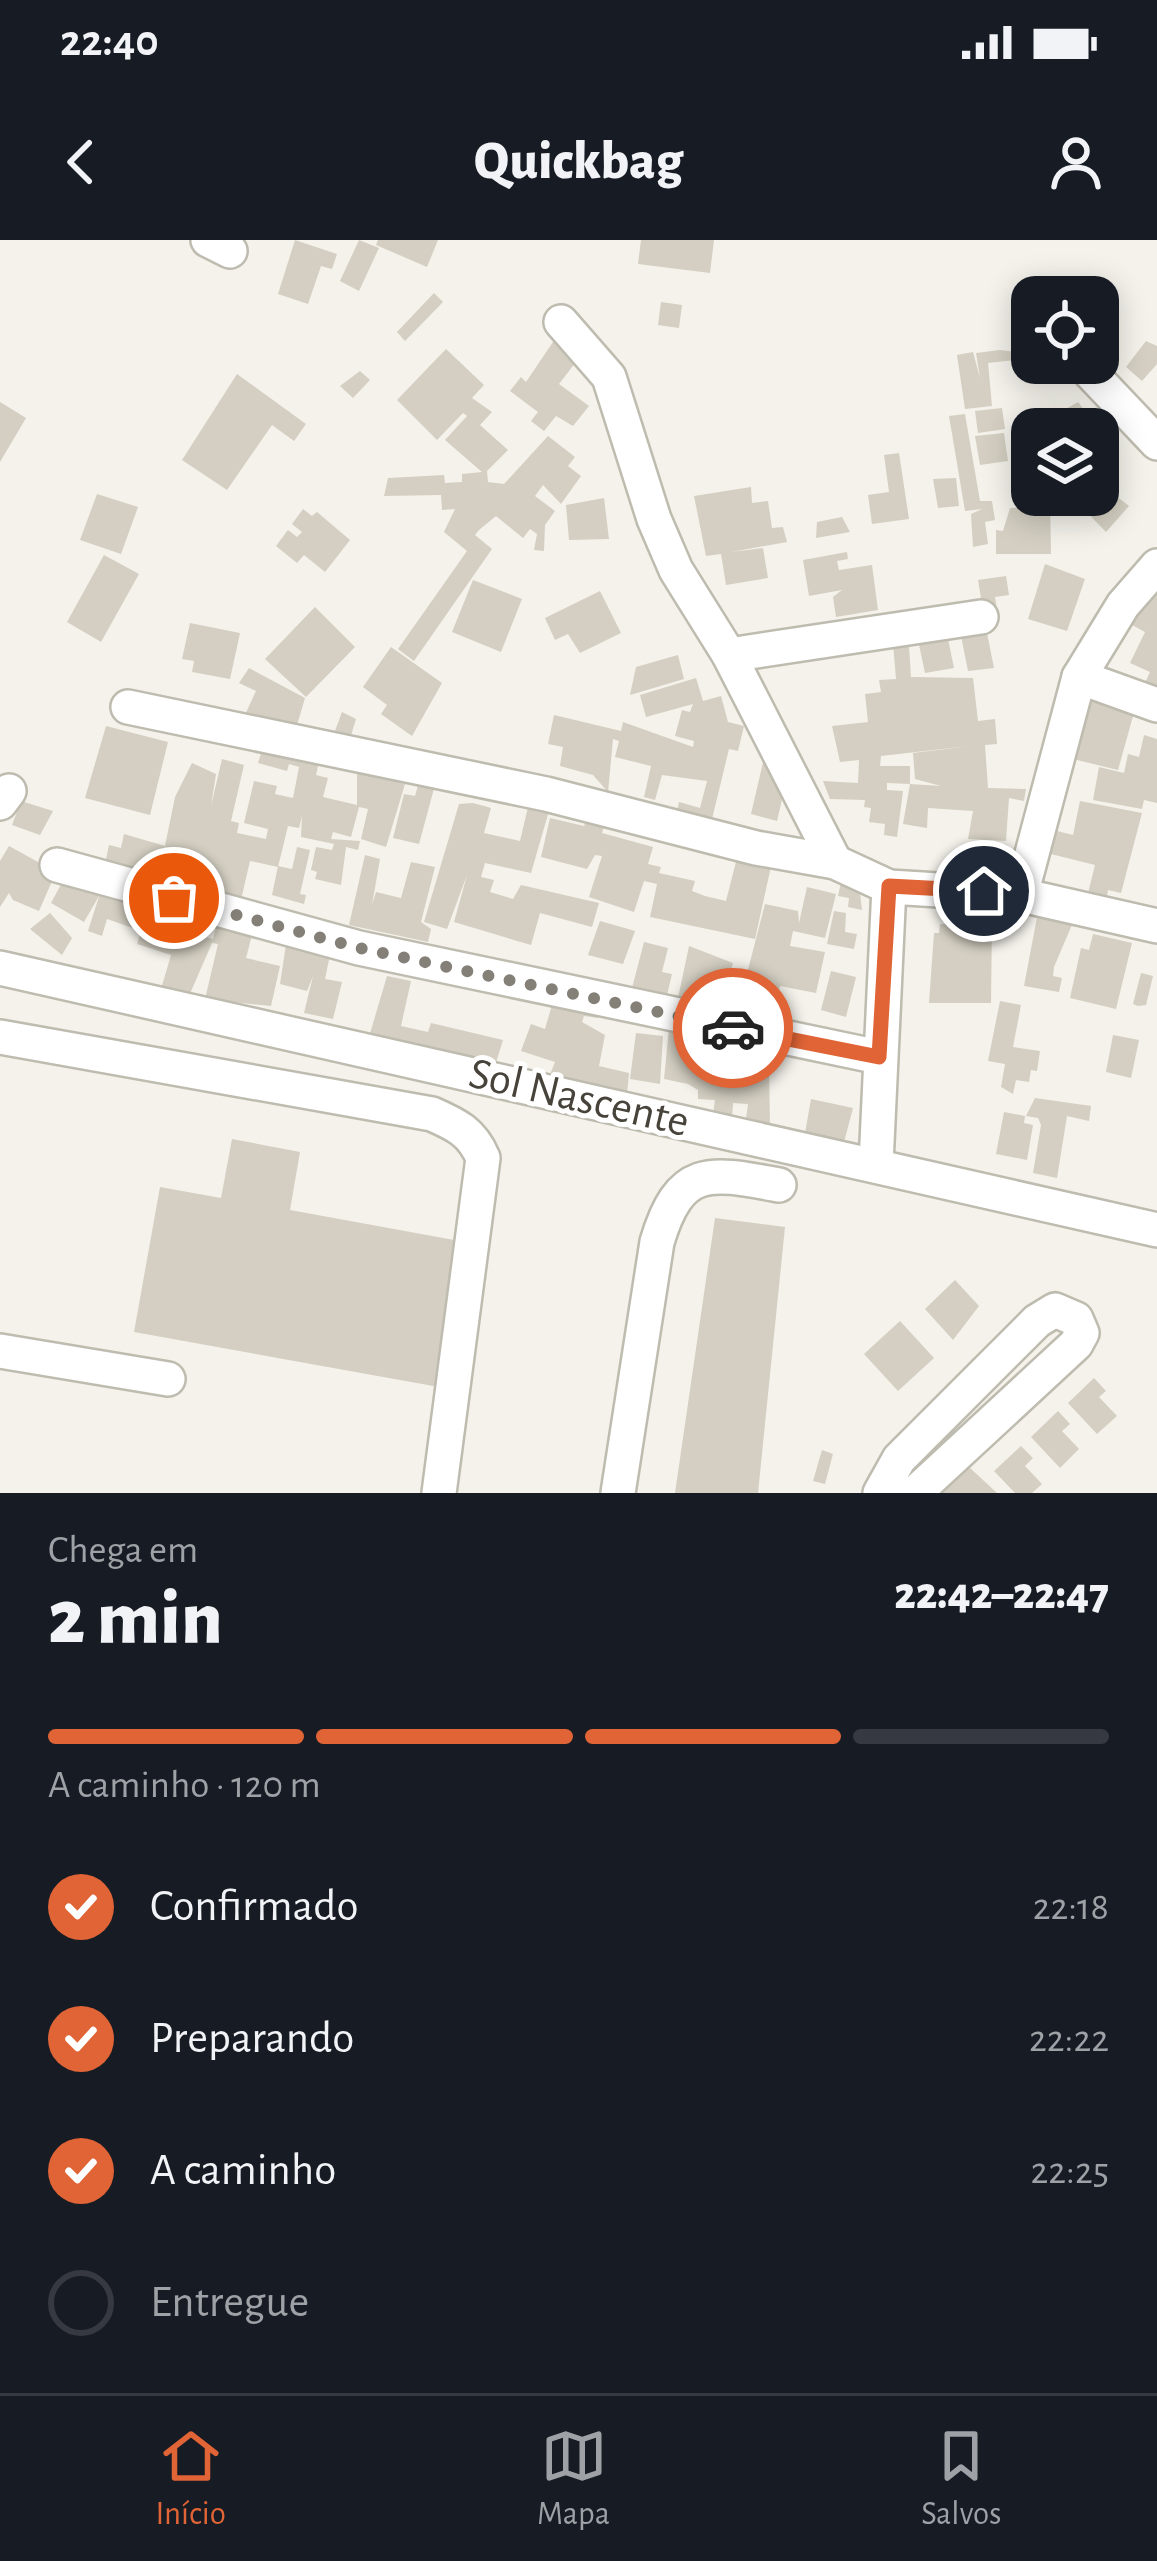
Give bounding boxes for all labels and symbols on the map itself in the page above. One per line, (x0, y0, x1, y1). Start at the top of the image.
pin (933, 840, 1035, 942)
pin (123, 847, 225, 949)
courier (673, 968, 793, 1088)
street label: Sol Nascente (465, 1051, 693, 1145)

